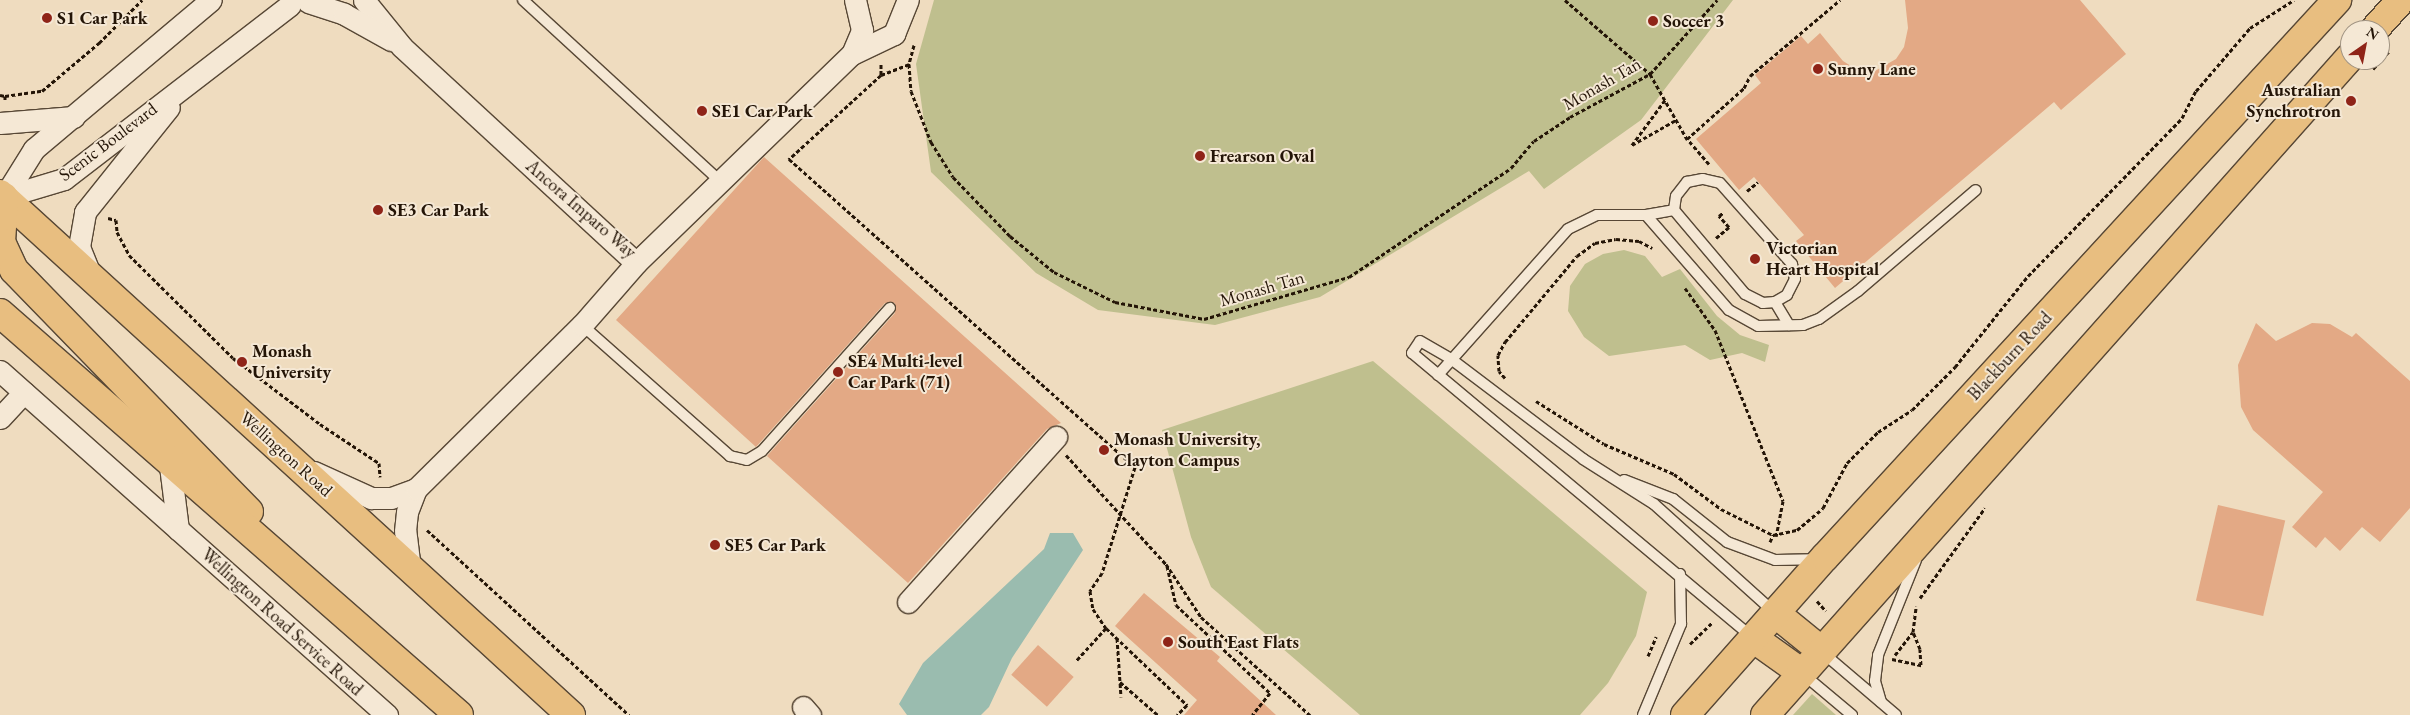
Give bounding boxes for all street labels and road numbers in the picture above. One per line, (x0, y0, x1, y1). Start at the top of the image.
street label: Monash Tan (1559, 53, 1645, 115)
street label: Scenic Boulevard (55, 98, 161, 186)
street label: Ancora Imparo Way (521, 155, 641, 263)
street label: Monash Tan (1217, 267, 1307, 311)
street label: Blackburn Road (1963, 307, 2057, 405)
street label: Wellington Road (235, 407, 337, 501)
street label: Wellington Road Service Road (197, 544, 367, 700)

